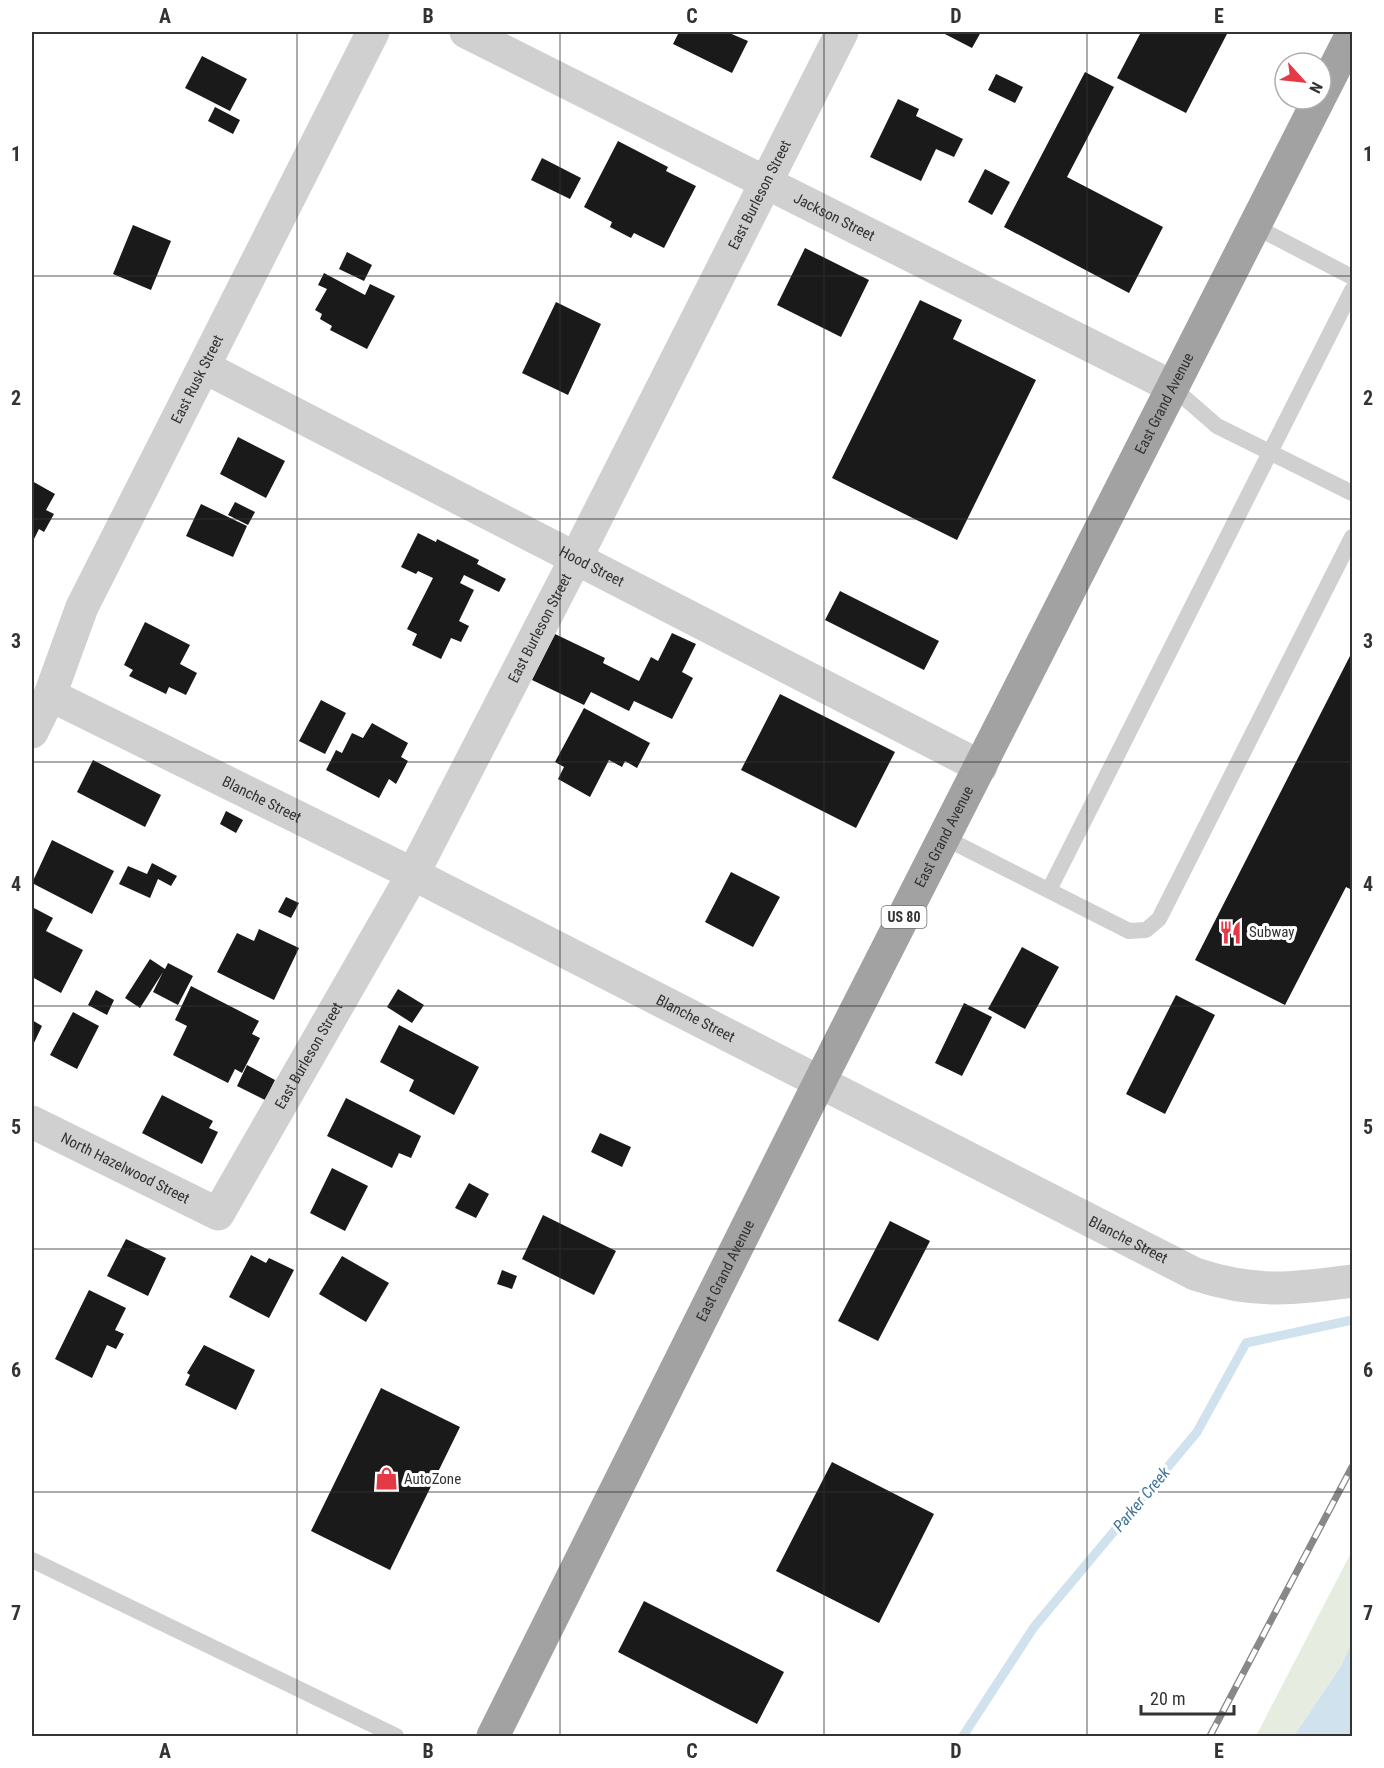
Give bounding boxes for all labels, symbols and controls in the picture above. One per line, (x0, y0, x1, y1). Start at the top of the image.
text: A (159, 4, 171, 28)
text: B (422, 4, 434, 28)
text: C (686, 4, 698, 28)
text: D (950, 4, 962, 28)
text: E (1214, 4, 1224, 28)
north arrow (1273, 51, 1333, 111)
text: N (1305, 79, 1327, 96)
street label: East Burleson Street (725, 137, 795, 253)
text: 1 (11, 142, 21, 166)
text: 1 (1363, 142, 1373, 166)
street label: Jackson Street (791, 189, 878, 245)
street label: East Rusk Street (167, 332, 227, 427)
street label: East Grand Avenue (1131, 350, 1197, 457)
text: 2 (11, 386, 21, 410)
text: 2 (1363, 386, 1373, 410)
street label: Hood Street (556, 542, 627, 591)
street label: East Burleson Street (504, 571, 575, 686)
text: 3 (11, 629, 21, 653)
text: 3 (1363, 629, 1373, 653)
street label: Blanche Street (219, 772, 304, 826)
street label: East Grand Avenue (911, 783, 977, 890)
text: 4 (11, 872, 21, 896)
text: 4 (1363, 872, 1373, 896)
road number: US 80 (882, 906, 926, 928)
restaurant icon: Subway (1218, 919, 1244, 945)
place label: Subway (1249, 923, 1295, 941)
street label: Blanche Street (653, 991, 738, 1046)
street label: East Burleson Street (271, 999, 347, 1112)
text: 5 (11, 1115, 21, 1139)
text: 5 (1363, 1115, 1373, 1139)
street label: North Hazelwood Street (58, 1129, 193, 1207)
street label: Blanche Street (1086, 1212, 1171, 1267)
street label: East Grand Avenue (692, 1217, 758, 1324)
text: 6 (11, 1358, 21, 1382)
text: 6 (1363, 1358, 1373, 1382)
water label: Parker Creek (1109, 1463, 1174, 1535)
shop icon: AutoZone (373, 1466, 399, 1492)
place label: AutoZone (404, 1470, 461, 1488)
text: 7 (11, 1601, 21, 1625)
text: 7 (1363, 1601, 1373, 1625)
scale bar (1141, 1678, 1234, 1716)
text: 20 m (1150, 1688, 1185, 1709)
text: A (159, 1739, 171, 1763)
text: B (422, 1739, 434, 1763)
text: C (686, 1739, 698, 1763)
text: D (950, 1739, 962, 1763)
text: E (1214, 1739, 1224, 1763)

